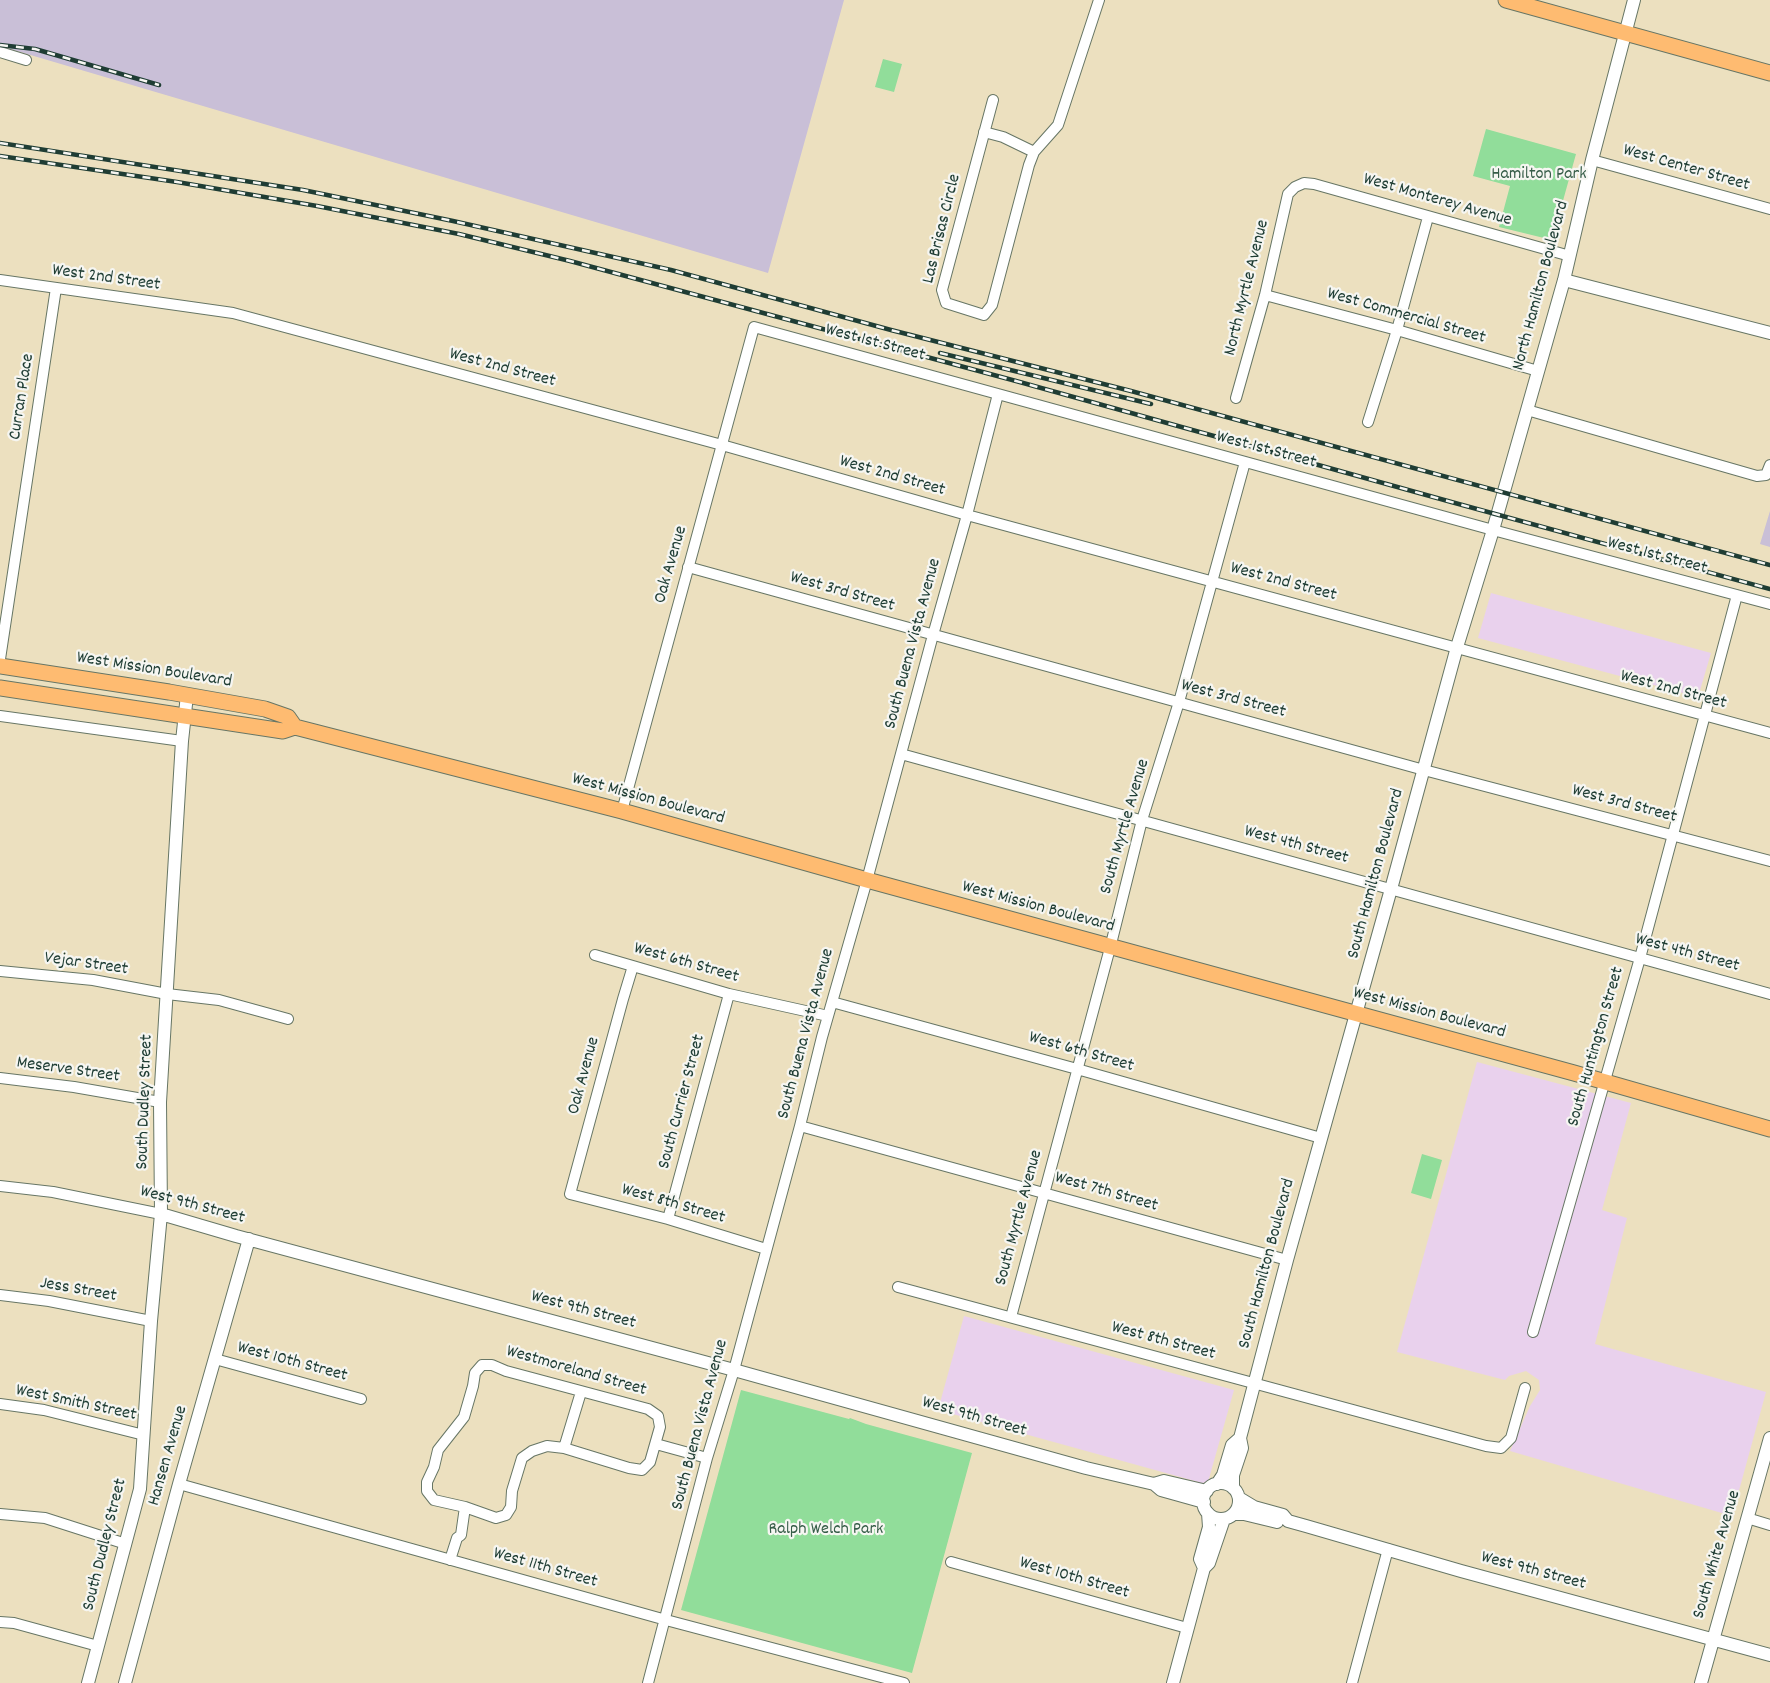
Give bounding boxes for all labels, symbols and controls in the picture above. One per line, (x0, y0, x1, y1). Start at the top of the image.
street label: West Center Street (1620, 141, 1752, 197)
park label: Hamilton Park (1491, 165, 1587, 187)
street label: West Monterey Avenue (1360, 169, 1514, 233)
street label: Las Brisas Circle (919, 172, 967, 286)
street label: North Hamilton Boulevard (1509, 199, 1575, 373)
street label: North Myrtle Avenue (1221, 218, 1275, 358)
street label: West 2nd Street (50, 261, 162, 297)
street label: West Commercial Street (1324, 284, 1488, 350)
street label: West 1st Street (823, 320, 927, 368)
street label: West 2nd Street (447, 344, 557, 394)
street label: Curran Place (6, 352, 40, 442)
street label: West 1st Street (1214, 427, 1318, 475)
street label: West 2nd Street (837, 452, 947, 502)
street label: Oak Avenue (651, 524, 693, 606)
street label: West 1st Street (1605, 533, 1709, 581)
street label: South Buena Vista Avenue (881, 556, 947, 732)
street label: West 2nd Street (1228, 558, 1338, 608)
street label: West 3rd Street (787, 568, 897, 618)
street label: West Mission Boulevard (75, 648, 233, 694)
street label: West 2nd Street (1618, 666, 1728, 716)
street label: West 3rd Street (1178, 676, 1288, 724)
street label: South Myrtle Avenue (1096, 757, 1156, 897)
street label: West Mission Boulevard (569, 769, 727, 831)
street label: West 3rd Street (1569, 781, 1679, 829)
street label: South Hamilton Boulevard (1344, 787, 1410, 961)
street label: West 4th Street (1242, 822, 1350, 870)
street label: West Mission Boulevard (959, 877, 1117, 939)
street label: West 4th Street (1633, 930, 1741, 978)
street label: West 6th Street (631, 939, 741, 989)
street label: South Buena Vista Avenue (774, 946, 840, 1122)
street label: Vejar Street (43, 948, 129, 982)
street label: South Huntington Street (1564, 965, 1630, 1129)
street label: West Mission Boulevard (1350, 983, 1508, 1045)
street label: West 6th Street (1026, 1028, 1136, 1078)
street label: South Currier Street (655, 1032, 711, 1172)
street label: South Dudley Street (133, 1034, 159, 1170)
street label: Oak Avenue (564, 1035, 606, 1117)
street label: Meserve Street (15, 1053, 121, 1089)
street label: South Myrtle Avenue (992, 1148, 1048, 1288)
street label: West 7th Street (1052, 1168, 1160, 1218)
street label: South Hamilton Boulevard (1235, 1177, 1301, 1351)
street label: West 8th Street (619, 1180, 727, 1230)
street label: West 9th Street (137, 1182, 247, 1230)
street label: Jess Street (38, 1274, 118, 1308)
street label: West 9th Street (528, 1287, 638, 1335)
street label: West 8th Street (1109, 1318, 1217, 1366)
street label: South Buena Vista Avenue (668, 1337, 734, 1513)
street label: West 10th Street (235, 1338, 349, 1388)
street label: Westmoreland Street (503, 1342, 649, 1402)
street label: West Smith Street (14, 1381, 138, 1427)
street label: West 9th Street (919, 1393, 1029, 1443)
street label: Hansen Avenue (144, 1403, 194, 1509)
street label: South Dudley Street (79, 1477, 133, 1613)
street label: South White Avenue (1689, 1488, 1747, 1622)
park label: Ralph Welch Park (769, 1520, 883, 1542)
street label: West 11th Street (490, 1544, 600, 1594)
street label: West 9th Street (1478, 1548, 1588, 1596)
street label: West 10th Street (1017, 1553, 1131, 1605)

